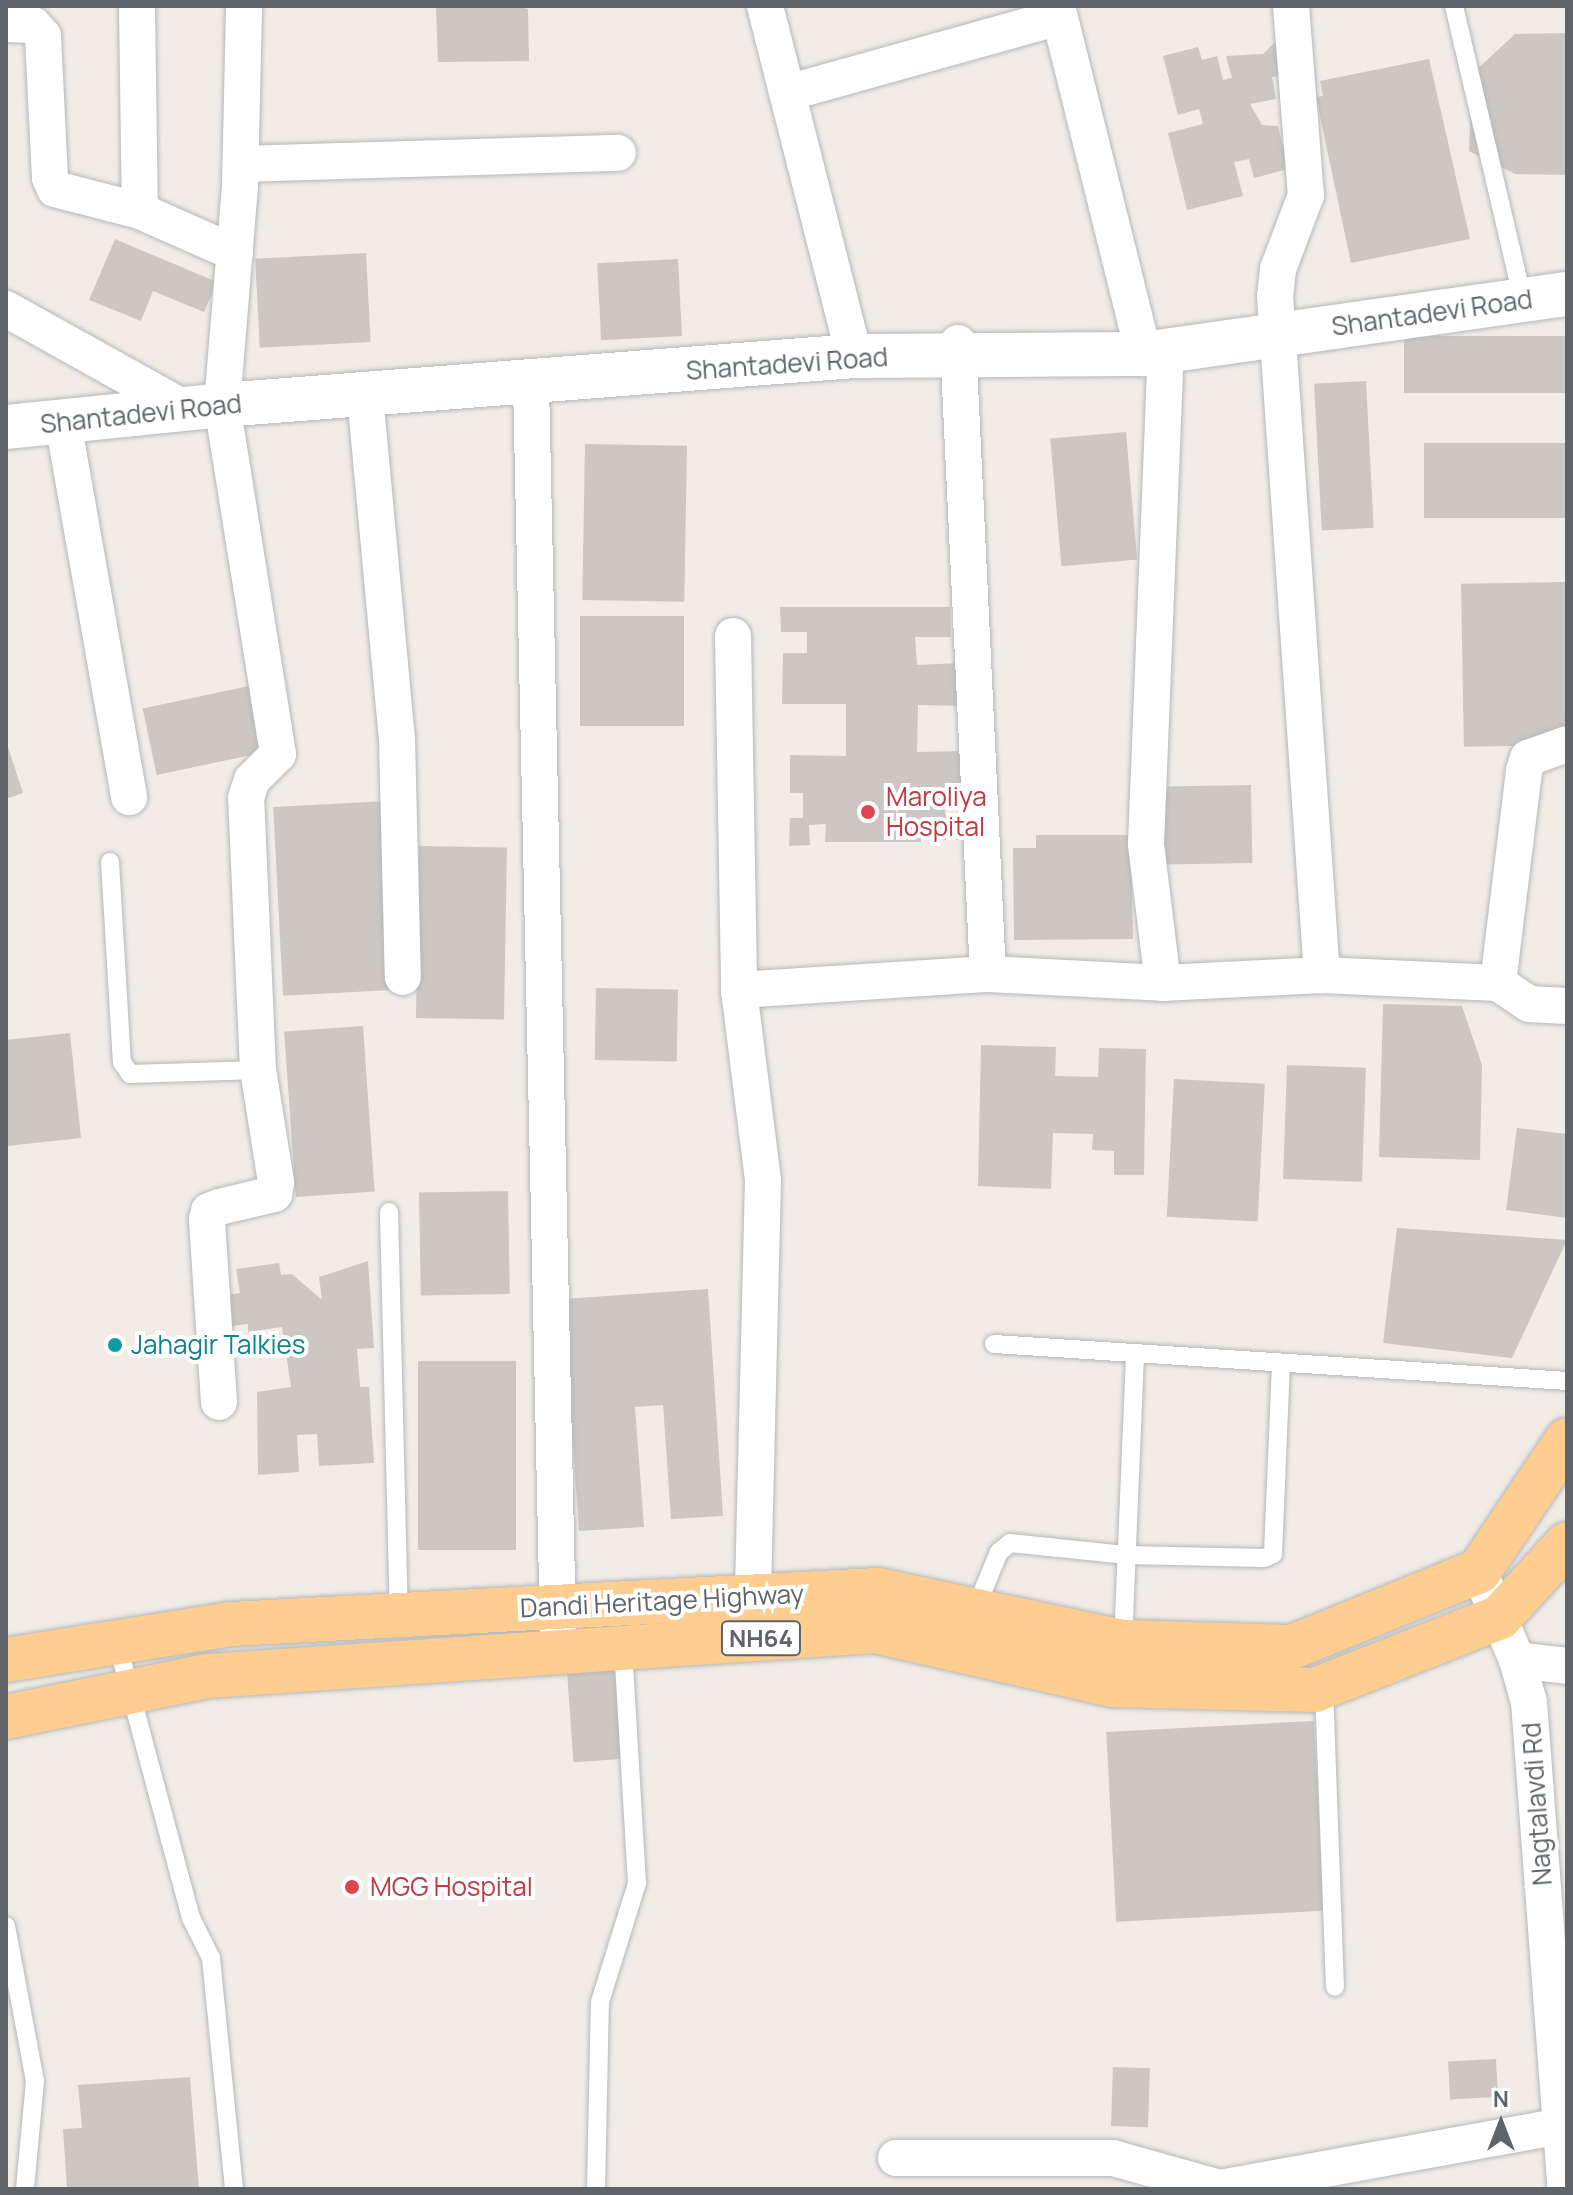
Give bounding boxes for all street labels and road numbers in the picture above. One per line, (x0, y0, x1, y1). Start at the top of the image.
street label: Shantadevi Road (1330, 283, 1534, 343)
street label: Shantadevi Road (685, 341, 889, 387)
street label: Shantadevi Road (39, 388, 243, 440)
street label: Dandi Heritage Highway (519, 1578, 805, 1624)
road number: NH64 (719, 1618, 803, 1658)
street label: Nagtalavdi Rd (1516, 1721, 1558, 1887)

